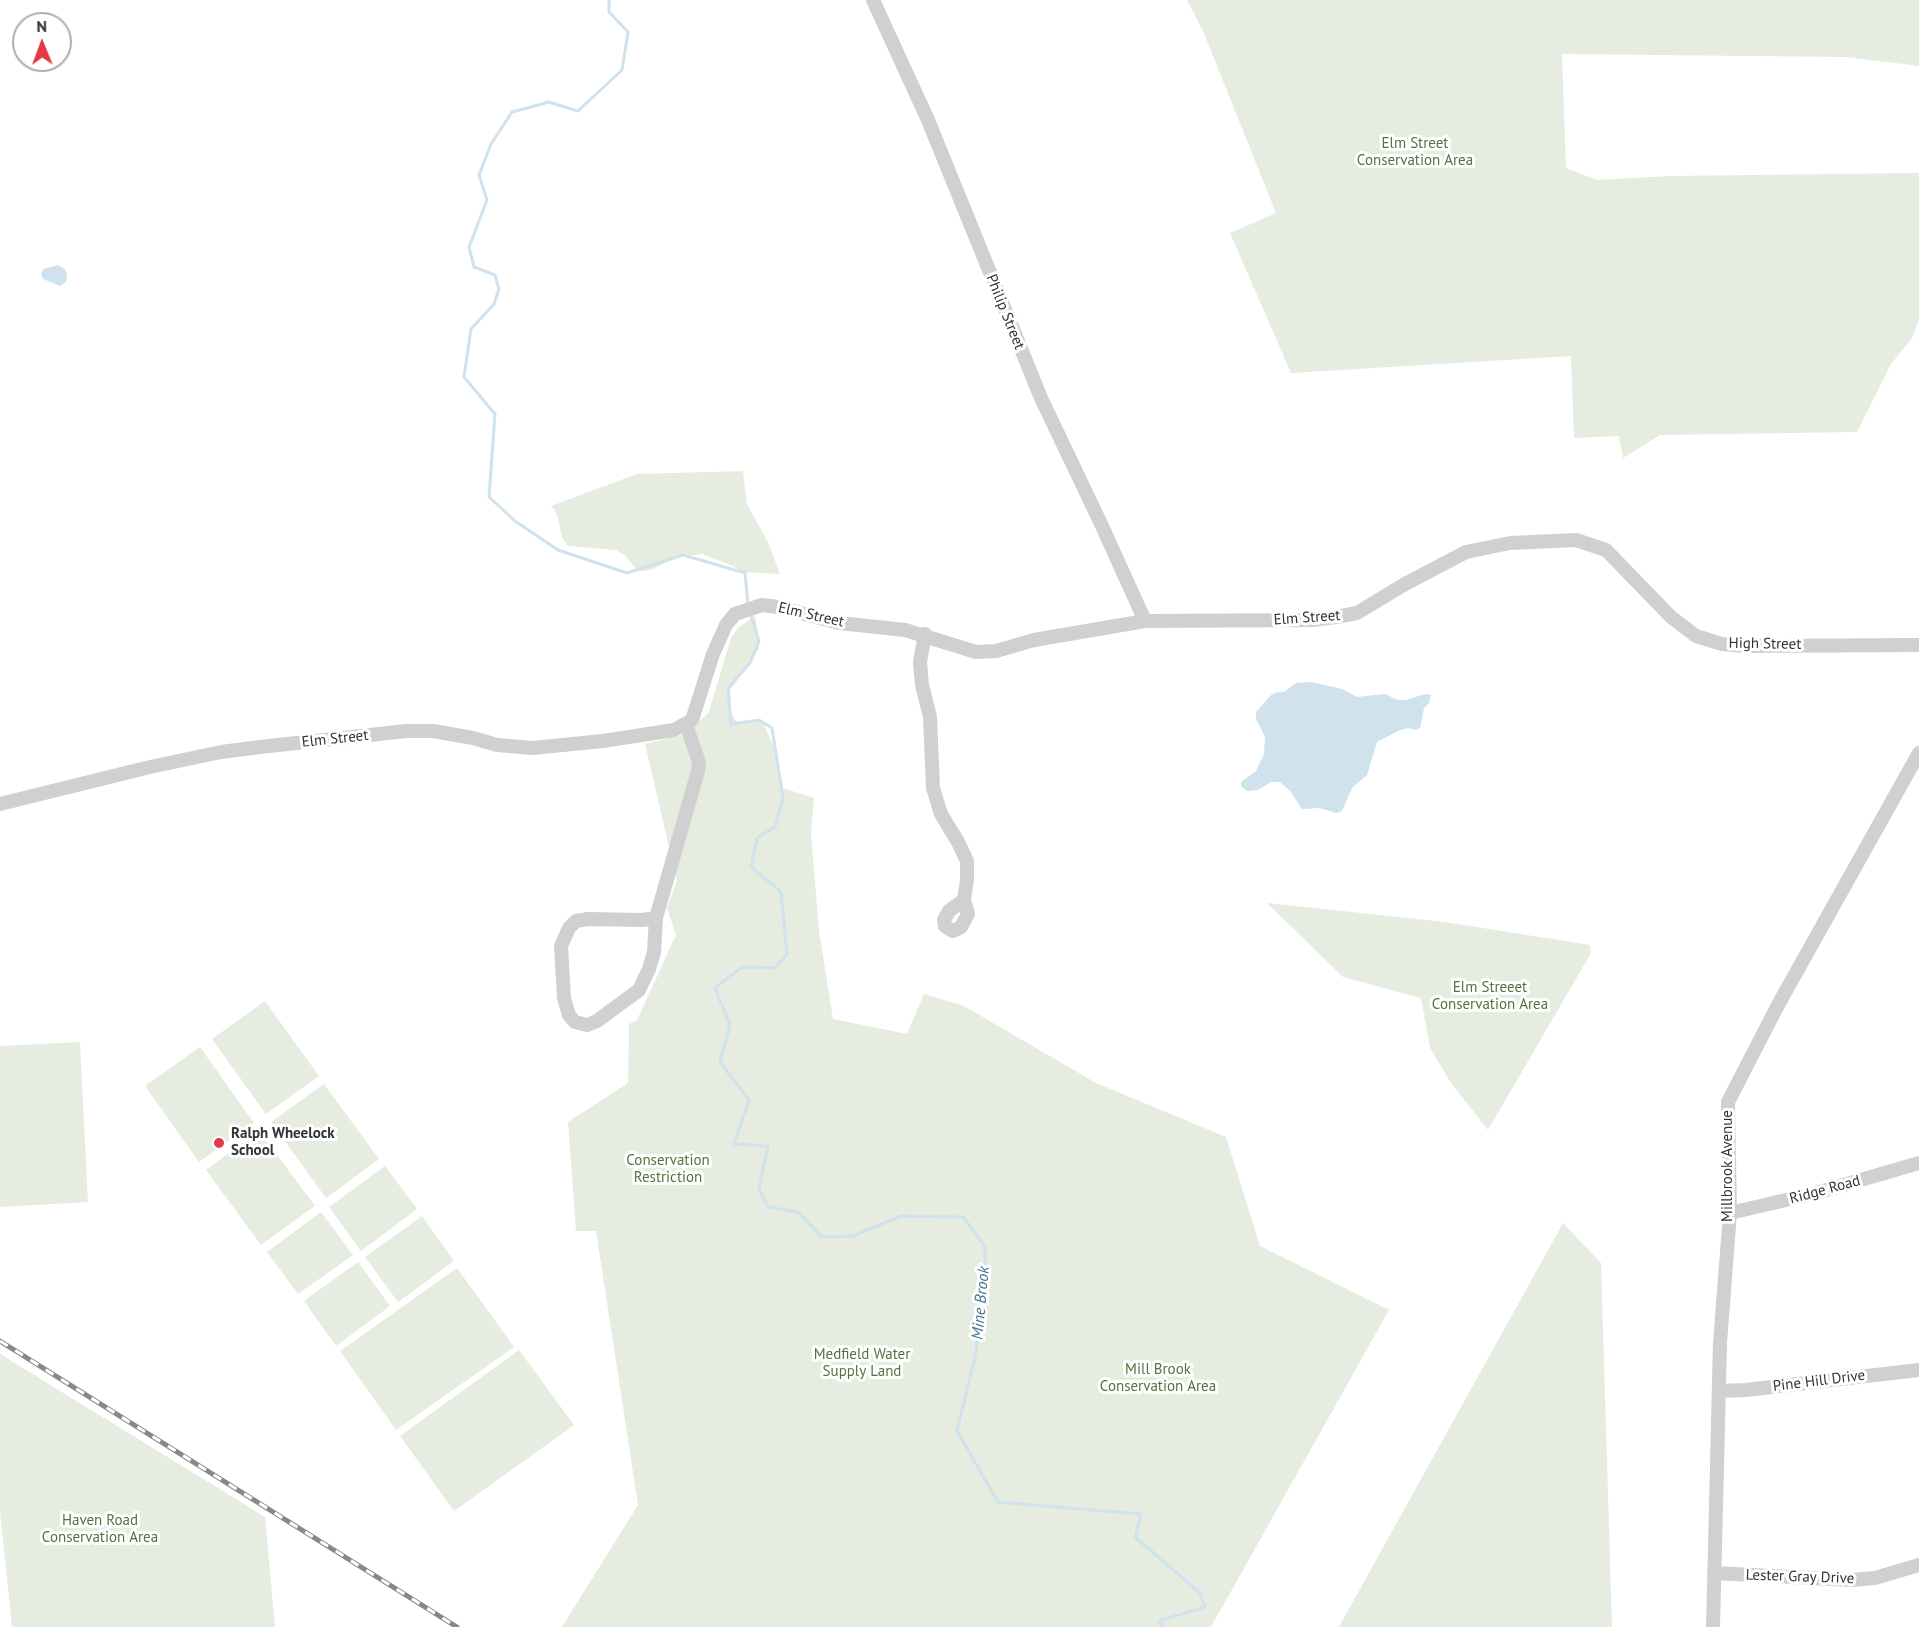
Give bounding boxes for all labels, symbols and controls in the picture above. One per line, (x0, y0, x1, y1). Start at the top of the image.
north arrow (12, 12, 72, 72)
text: N (36, 16, 47, 36)
park label: Elm Street Conservation Area (1357, 135, 1473, 170)
street label: Philip Street (982, 272, 1028, 352)
street label: Elm Street (776, 599, 846, 631)
street label: Elm Street (1273, 607, 1341, 629)
street label: High Street (1729, 634, 1801, 654)
street label: Elm Street (301, 727, 369, 751)
park label: Elm Streeet Conservation Area (1432, 979, 1548, 1014)
street label: Millbrook Avenue (1719, 1110, 1737, 1222)
place label: Ralph Wheelock School (231, 1125, 335, 1160)
marker: Ralph Wheelock School (212, 1136, 226, 1150)
park label: Conservation Restriction (626, 1152, 710, 1187)
street label: Ridge Road (1788, 1172, 1862, 1208)
water label: Mine Brook (968, 1266, 994, 1340)
park label: Medfield Water Supply Land (814, 1346, 910, 1381)
park label: Mill Brook Conservation Area (1100, 1361, 1216, 1396)
street label: Pine Hill Drive (1772, 1366, 1866, 1396)
park label: Haven Road Conservation Area (42, 1512, 158, 1547)
street label: Lester Gray Drive (1745, 1566, 1855, 1588)

